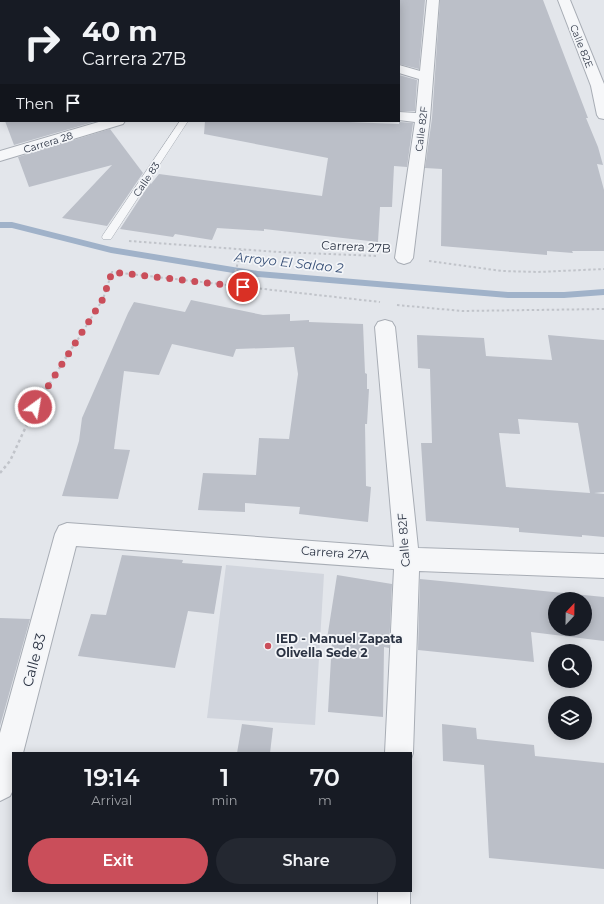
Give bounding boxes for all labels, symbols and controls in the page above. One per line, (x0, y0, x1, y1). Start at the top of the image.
text: 40 m (82, 14, 158, 48)
icon: right (16, 16, 68, 68)
street label: Calle 82E (567, 23, 596, 70)
text: Carrera 27B (82, 48, 186, 70)
icon: arrive (62, 92, 84, 114)
text: Then (16, 94, 54, 113)
street label: Calle 82F (412, 106, 431, 152)
street label: Carrera 28 (22, 129, 74, 156)
street label: Calle 83 (130, 159, 163, 199)
street label: Carrera 27B (321, 237, 391, 256)
water label: Arroyo El Salao 2 (233, 248, 345, 276)
pin (226, 270, 260, 304)
icon: arrive (232, 276, 254, 298)
position arrow (14, 386, 56, 428)
street label: Calle 82F (394, 512, 413, 568)
street label: Carrera 27A (300, 543, 370, 562)
north arrow (548, 592, 592, 636)
map controls (548, 592, 592, 740)
street label: Calle 83 (18, 631, 50, 689)
place label: IED - Manuel Zapata Olivella Sede 2 (276, 631, 403, 660)
marker: IED - Manuel Zapata Olivella Sede 2 (263, 641, 273, 651)
button: search (548, 644, 592, 688)
button: layers (548, 696, 592, 740)
text: 19:14 (84, 763, 140, 792)
text: 1 (220, 763, 229, 792)
text: 70 (310, 763, 340, 792)
text: Arrival (91, 792, 132, 808)
text: min (212, 792, 238, 808)
text: m (318, 792, 332, 808)
button: Exit (28, 838, 208, 884)
button: Share (216, 838, 396, 884)

